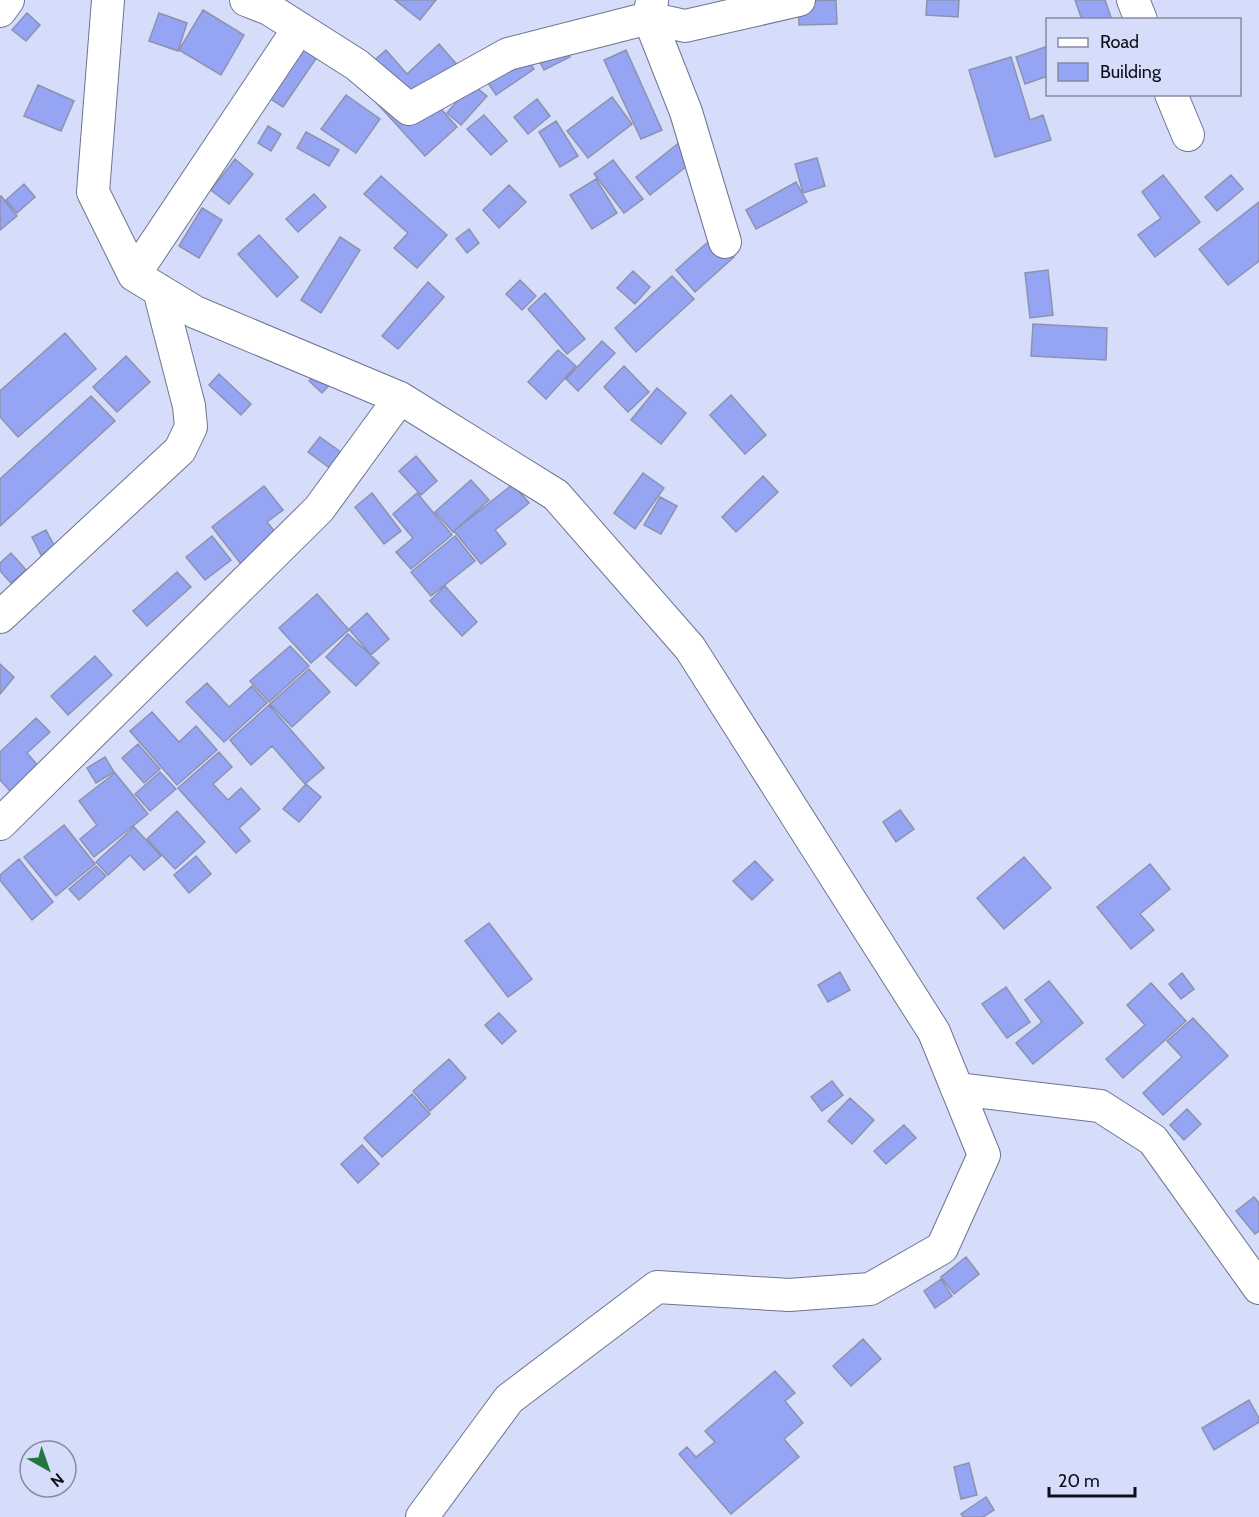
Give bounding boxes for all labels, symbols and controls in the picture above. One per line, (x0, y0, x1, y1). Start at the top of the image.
legend (1046, 18, 1241, 96)
text: Road (1100, 31, 1139, 53)
text: Building (1100, 61, 1162, 83)
north arrow (18, 1439, 78, 1499)
scale bar (1049, 1460, 1134, 1498)
text: N (47, 1469, 68, 1491)
text: 20 m (1058, 1470, 1100, 1492)

